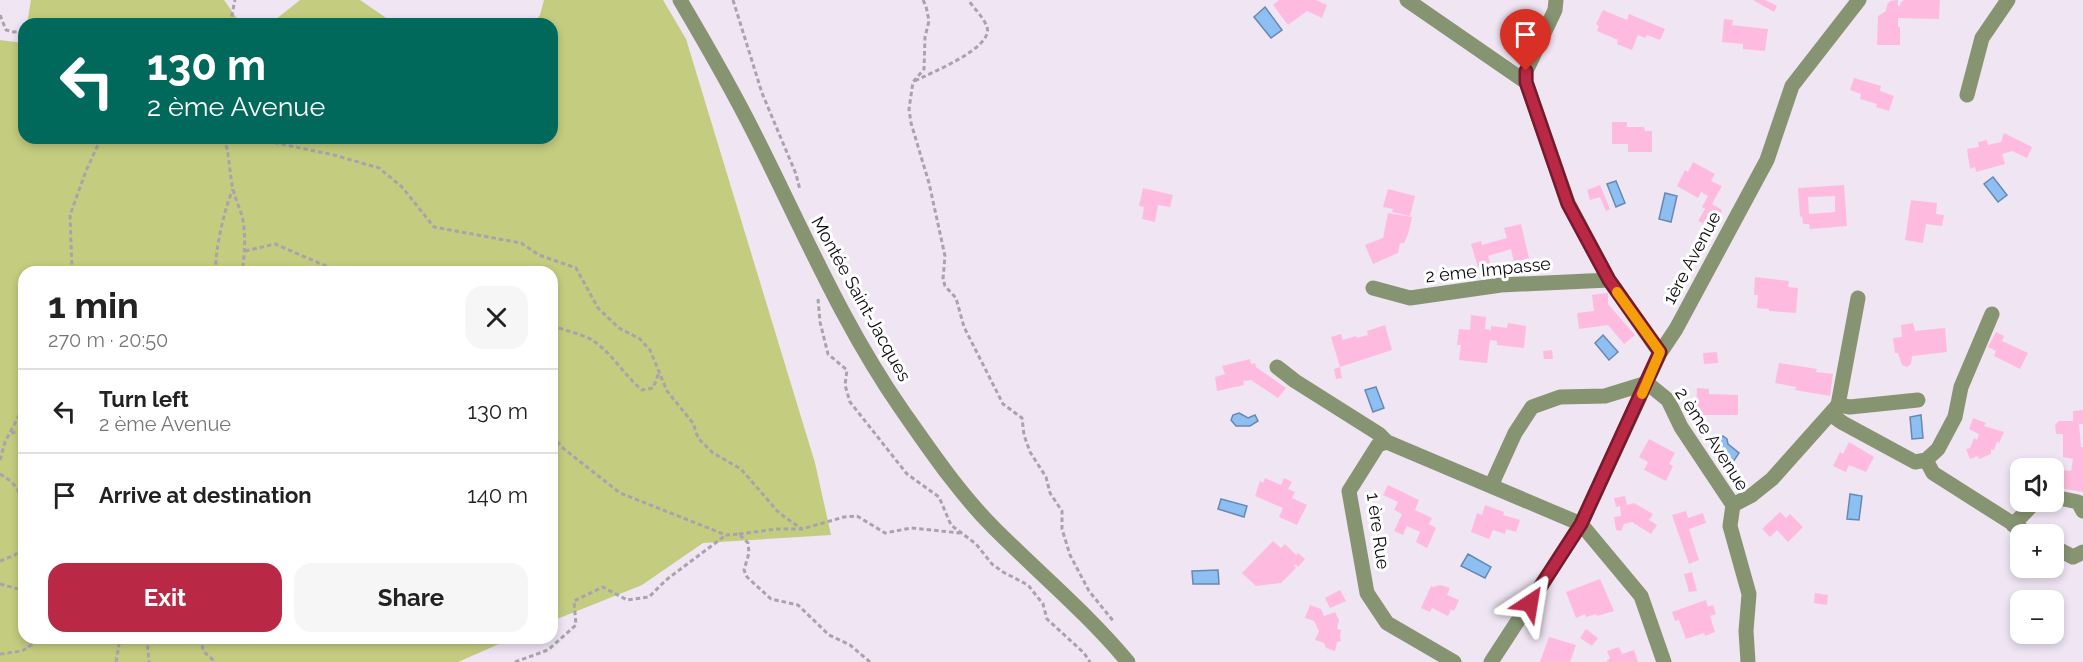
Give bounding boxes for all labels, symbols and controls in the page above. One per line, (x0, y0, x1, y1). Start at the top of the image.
pin (1500, 9, 1551, 71)
icon: arrive (1509, 18, 1542, 51)
text: 130 m (147, 41, 266, 90)
icon: left (48, 42, 126, 120)
text: 2 ème Avenue (147, 91, 325, 122)
street label: 1ère Avenue (1658, 207, 1725, 308)
street label: Montée Saint-Jacques (807, 213, 916, 385)
street label: 2 ème Impasse (1424, 252, 1552, 287)
text: 1 min (48, 284, 139, 326)
button: close (465, 286, 528, 349)
text: 270 m · 20:50 (48, 328, 168, 352)
street label: 2 ème Avenue (1671, 383, 1754, 495)
text: Turn left (99, 386, 189, 412)
icon: left (48, 395, 81, 428)
text: 130 m (468, 398, 528, 424)
text: 2 ème Avenue (99, 412, 231, 436)
map controls (2010, 458, 2064, 644)
button: sound (2010, 458, 2064, 512)
icon: arrive (48, 479, 81, 512)
text: Arrive at destination (99, 482, 312, 508)
text: 140 m (467, 482, 528, 508)
street label: 1 ère Rue (1363, 491, 1394, 571)
button: + (2010, 524, 2064, 578)
button: Exit (48, 563, 282, 632)
button: Share (294, 563, 528, 632)
position arrow (1498, 571, 1562, 635)
button: − (2010, 590, 2064, 644)

